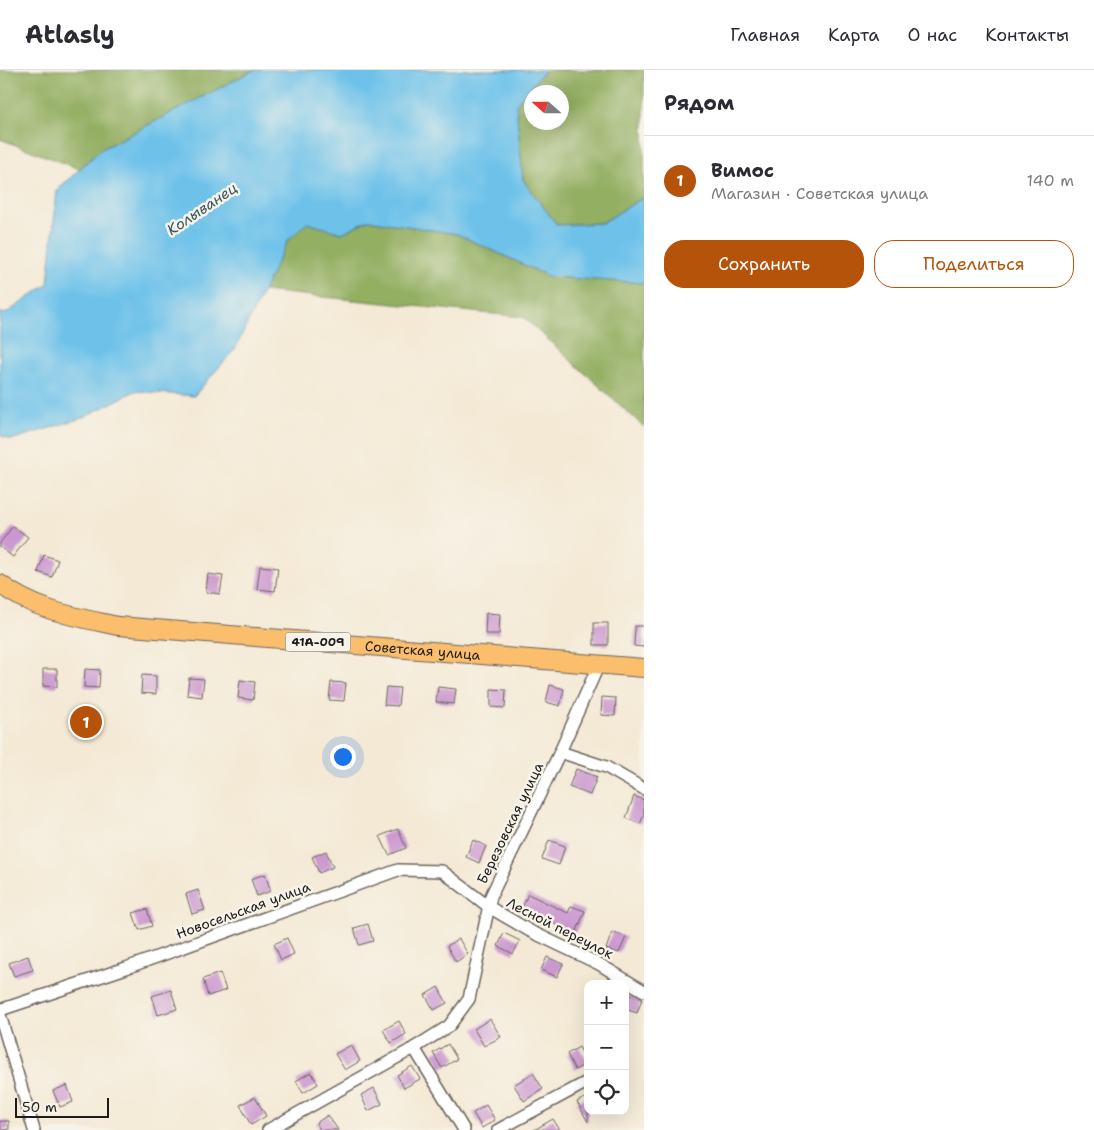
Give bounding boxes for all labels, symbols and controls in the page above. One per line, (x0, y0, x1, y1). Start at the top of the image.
text: Atlasly (25, 19, 115, 51)
text: Главная (730, 23, 800, 47)
text: Карта (828, 23, 880, 47)
text: О нас (908, 23, 957, 47)
text: Контакты (985, 23, 1069, 47)
north arrow (524, 85, 569, 130)
text: Рядом (664, 89, 734, 117)
text: Вимос (711, 158, 774, 183)
text: 1 (676, 170, 684, 191)
text: 140 m (1027, 170, 1074, 191)
water label: Колыванец (163, 178, 241, 240)
text: Магазин · Советская улица (711, 183, 928, 204)
button: Сохранить (664, 240, 864, 288)
button: Поделиться (874, 240, 1074, 288)
road number: 41А-009 (286, 632, 350, 652)
street label: Советская улица (364, 637, 481, 664)
pin: 1 (70, 703, 102, 741)
your location (330, 744, 356, 770)
street label: Березовская улица (473, 759, 547, 887)
street label: Новосельская улица (173, 877, 313, 943)
street label: Лесной переулок (504, 893, 617, 963)
map controls (584, 980, 629, 1115)
button: + (584, 980, 629, 1025)
button: − (584, 1025, 629, 1070)
button: locate (584, 1070, 629, 1115)
scale bar (15, 1095, 109, 1118)
text: 50 m (22, 1098, 57, 1116)

